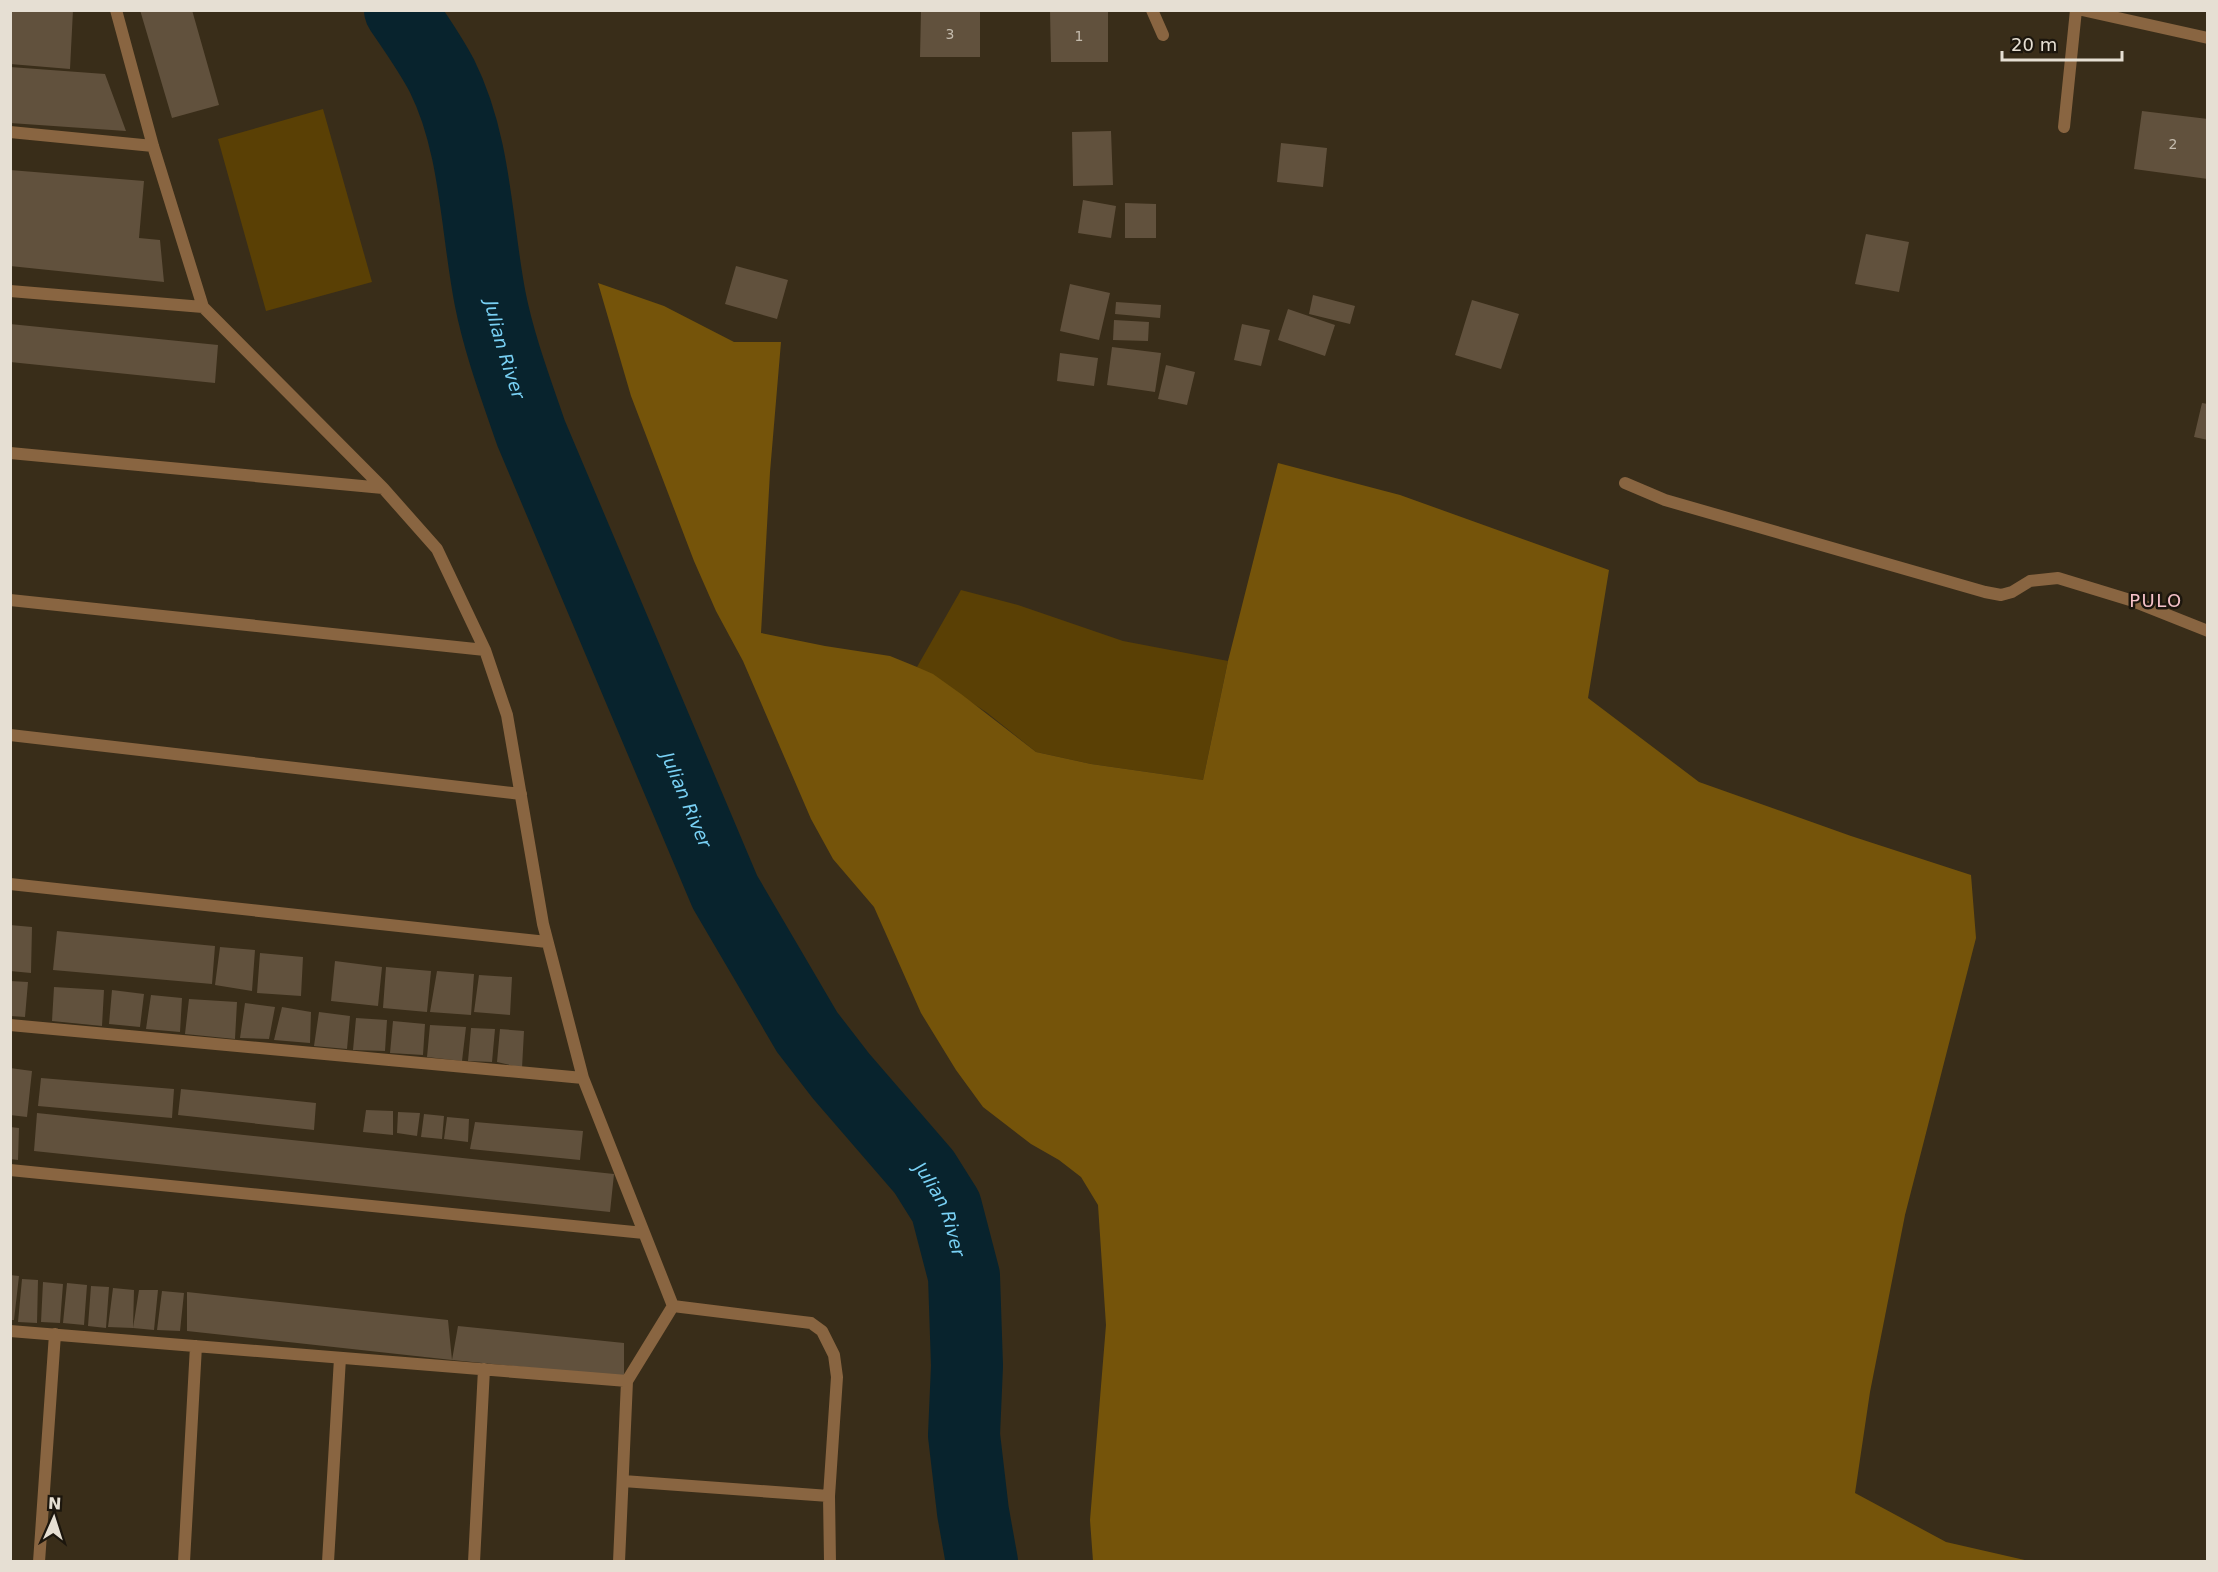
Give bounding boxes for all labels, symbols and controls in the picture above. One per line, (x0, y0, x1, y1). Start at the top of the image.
scale bar (2002, 24, 2122, 62)
house number: 3 (946, 26, 954, 42)
house number: 1 (1075, 28, 1083, 44)
text: 20 m (2011, 34, 2057, 55)
house number: 2 (2169, 136, 2177, 152)
water label: Julian River (480, 296, 530, 403)
district label: PULO (2129, 590, 2183, 611)
water label: Julian River (656, 746, 717, 852)
water label: Julian River (908, 1155, 970, 1260)
north arrow (24, 1488, 84, 1548)
text: N (48, 1494, 62, 1513)

